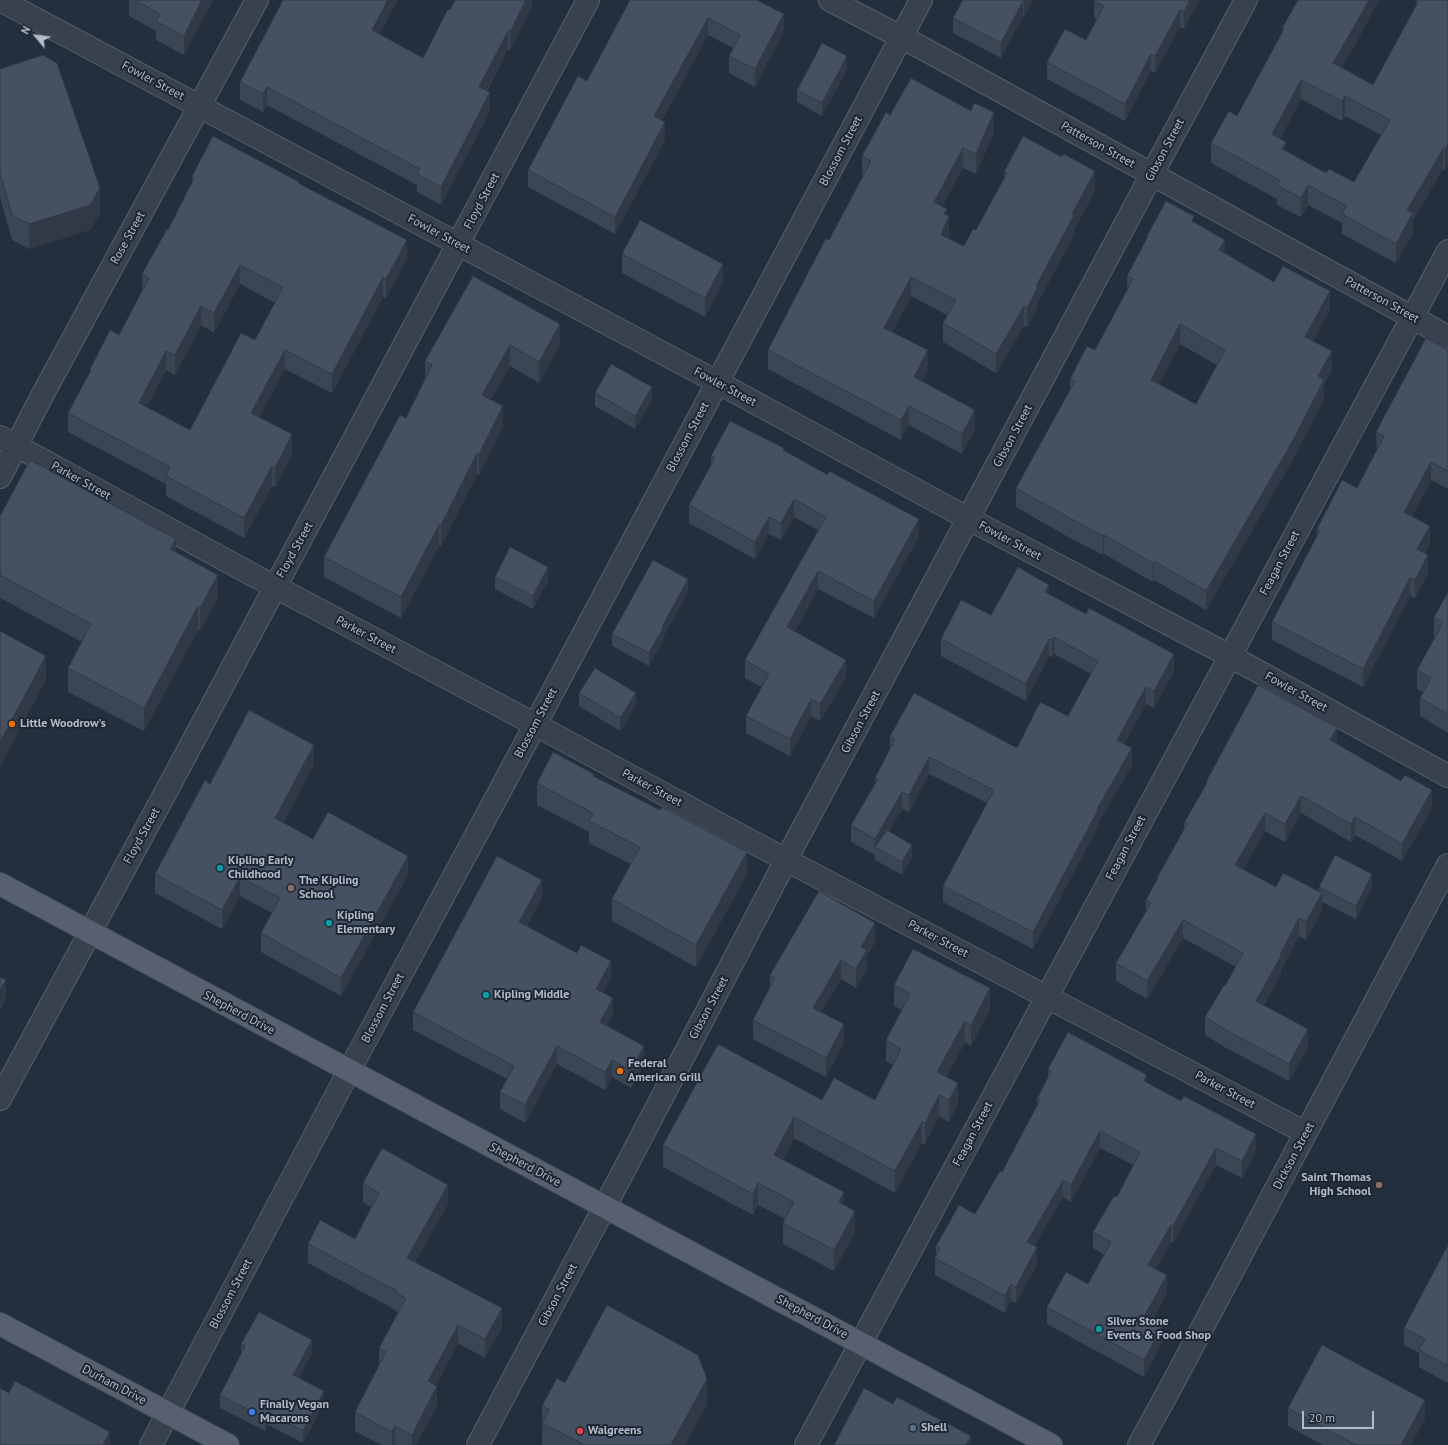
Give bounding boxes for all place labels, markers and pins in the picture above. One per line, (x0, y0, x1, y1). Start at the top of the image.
place label: Little Woodrow's (20, 717, 106, 731)
marker: Little Woodrow's (7, 719, 17, 729)
place label: Kipling Early Childhood (228, 854, 294, 882)
marker: Kipling Early Childhood (215, 863, 225, 873)
place label: The Kipling School (299, 874, 358, 902)
marker: The Kipling School (286, 883, 296, 893)
place label: Kipling Elementary (337, 909, 395, 937)
marker: Kipling Elementary (324, 918, 334, 928)
place label: Kipling Middle (494, 988, 569, 1002)
marker: Kipling Middle (481, 990, 491, 1000)
place label: Federal American Grill (628, 1057, 701, 1085)
marker: Federal American Grill (615, 1066, 625, 1076)
place label: Saint Thomas High School (1301, 1171, 1371, 1199)
marker: Saint Thomas High School (1374, 1180, 1384, 1190)
place label: Silver Stone Events & Food Shop (1107, 1315, 1211, 1343)
marker: Silver Stone Events & Food Shop (1094, 1324, 1104, 1334)
place label: Finally Vegan Macarons (260, 1398, 329, 1426)
marker: Finally Vegan Macarons (247, 1407, 257, 1417)
place label: Shell (921, 1421, 947, 1435)
marker: Shell (908, 1423, 918, 1433)
place label: Walgreens (588, 1424, 642, 1438)
marker: Walgreens (575, 1426, 585, 1436)

